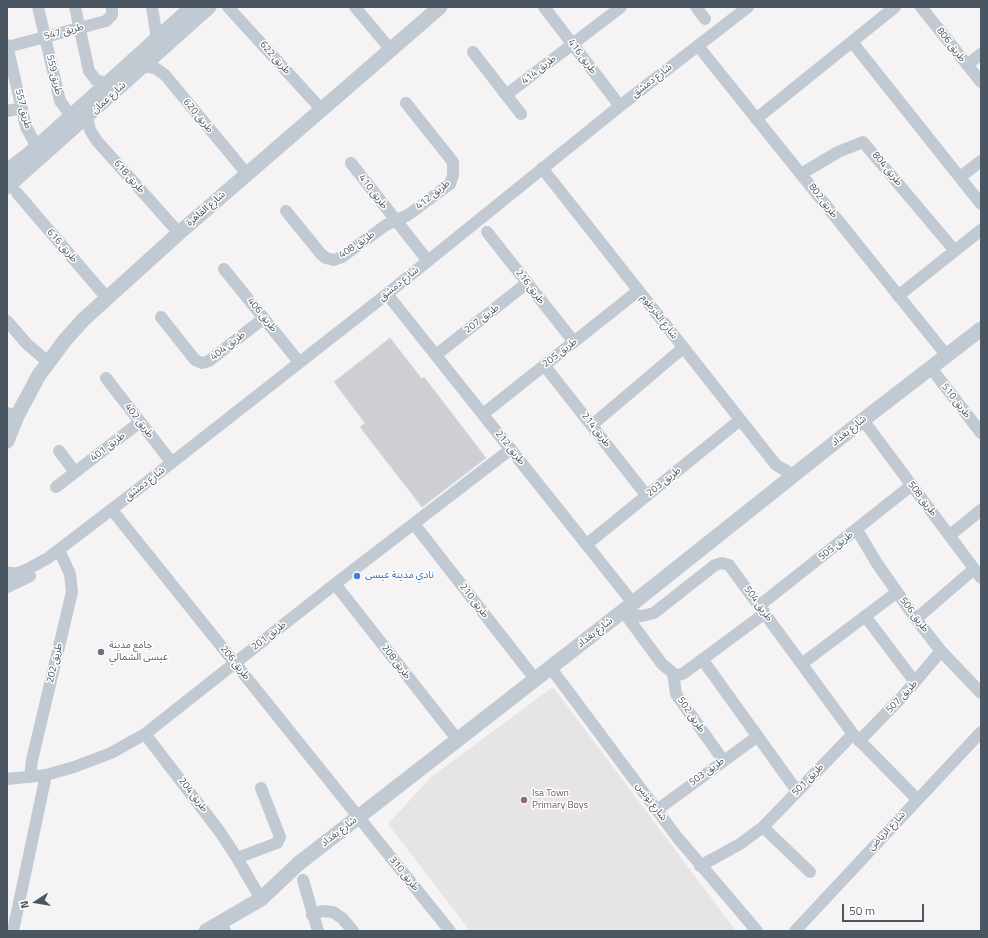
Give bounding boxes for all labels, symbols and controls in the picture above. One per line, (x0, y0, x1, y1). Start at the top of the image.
street label: طريق 547 (43, 21, 85, 43)
street label: طريق 806 (934, 25, 968, 65)
street label: طريق 416 (565, 37, 599, 77)
street label: طريق 622 (257, 39, 293, 77)
street label: طريق 414 (519, 53, 559, 87)
street label: طريق 559 (44, 54, 64, 96)
street label: شارع دمشق (629, 61, 675, 101)
street label: شارع عمان (89, 79, 129, 117)
street label: طريق 557 (12, 88, 34, 130)
street label: طريق 620 (180, 97, 216, 135)
street label: طريق 804 (869, 150, 905, 188)
street label: طريق 618 (111, 158, 147, 196)
street label: طريق 410 (356, 172, 390, 212)
street label: طريق 412 (413, 178, 453, 212)
street label: طريق 802 (806, 181, 840, 221)
street label: شارع القاهرة (184, 189, 228, 229)
street label: طريق 616 (44, 227, 80, 265)
street label: طريق 408 (337, 229, 377, 261)
street label: شارع دمشق (376, 264, 422, 304)
street label: طريق 216 (513, 267, 547, 307)
street label: شارع الخرطوم (638, 292, 680, 342)
street label: طريق 406 (245, 295, 279, 335)
street label: طريق 207 (462, 302, 502, 336)
street label: طريق 404 (208, 329, 248, 363)
street label: طريق 205 (540, 336, 580, 370)
street label: طريق 510 (939, 381, 973, 421)
street label: طريق 402 (122, 401, 156, 441)
street label: طريق 214 (579, 410, 613, 450)
street label: شارع بغداد (829, 413, 869, 449)
street label: طريق 212 (493, 428, 527, 468)
street label: طريق 401 (88, 430, 128, 464)
street label: شارع دمشق (122, 464, 168, 504)
street label: طريق 203 (644, 465, 684, 499)
street label: طريق 508 (905, 479, 939, 519)
street label: طريق 505 (816, 529, 856, 563)
place label: نادي مدينة عيسى (365, 570, 434, 582)
marker: نادي مدينة عيسى (352, 571, 362, 581)
street label: طريق 210 (457, 581, 491, 621)
street label: طريق 504 (741, 584, 775, 624)
street label: طريق 506 (897, 595, 931, 635)
street label: شارع بغداد (575, 615, 615, 651)
street label: طريق 201 (249, 619, 289, 653)
place label: جامع مدينة عيسى الشمالي (109, 640, 168, 664)
street label: طريق 202 (45, 642, 65, 684)
street label: طريق 208 (379, 642, 413, 682)
street label: طريق 206 (218, 643, 252, 683)
marker: جامع مدينة عيسى الشمالي (96, 647, 106, 657)
street label: طريق 507 (884, 678, 920, 716)
street label: طريق 502 (674, 695, 708, 735)
street label: طريق 503 (687, 755, 727, 789)
street label: طريق 501 (790, 761, 826, 799)
street label: طريق 204 (176, 775, 210, 815)
street label: شارع تونس (633, 781, 669, 823)
place label: Isa Town Primary Boys (532, 788, 588, 812)
marker: Isa Town Primary Boys (519, 795, 529, 805)
street label: شارع الرياض (866, 809, 908, 853)
street label: شارع بغداد (319, 814, 359, 850)
street label: طريق 310 (387, 854, 421, 894)
north arrow (16, 882, 56, 922)
scale bar (844, 896, 926, 922)
text: N (16, 899, 33, 910)
text: 50 m (849, 901, 875, 920)

